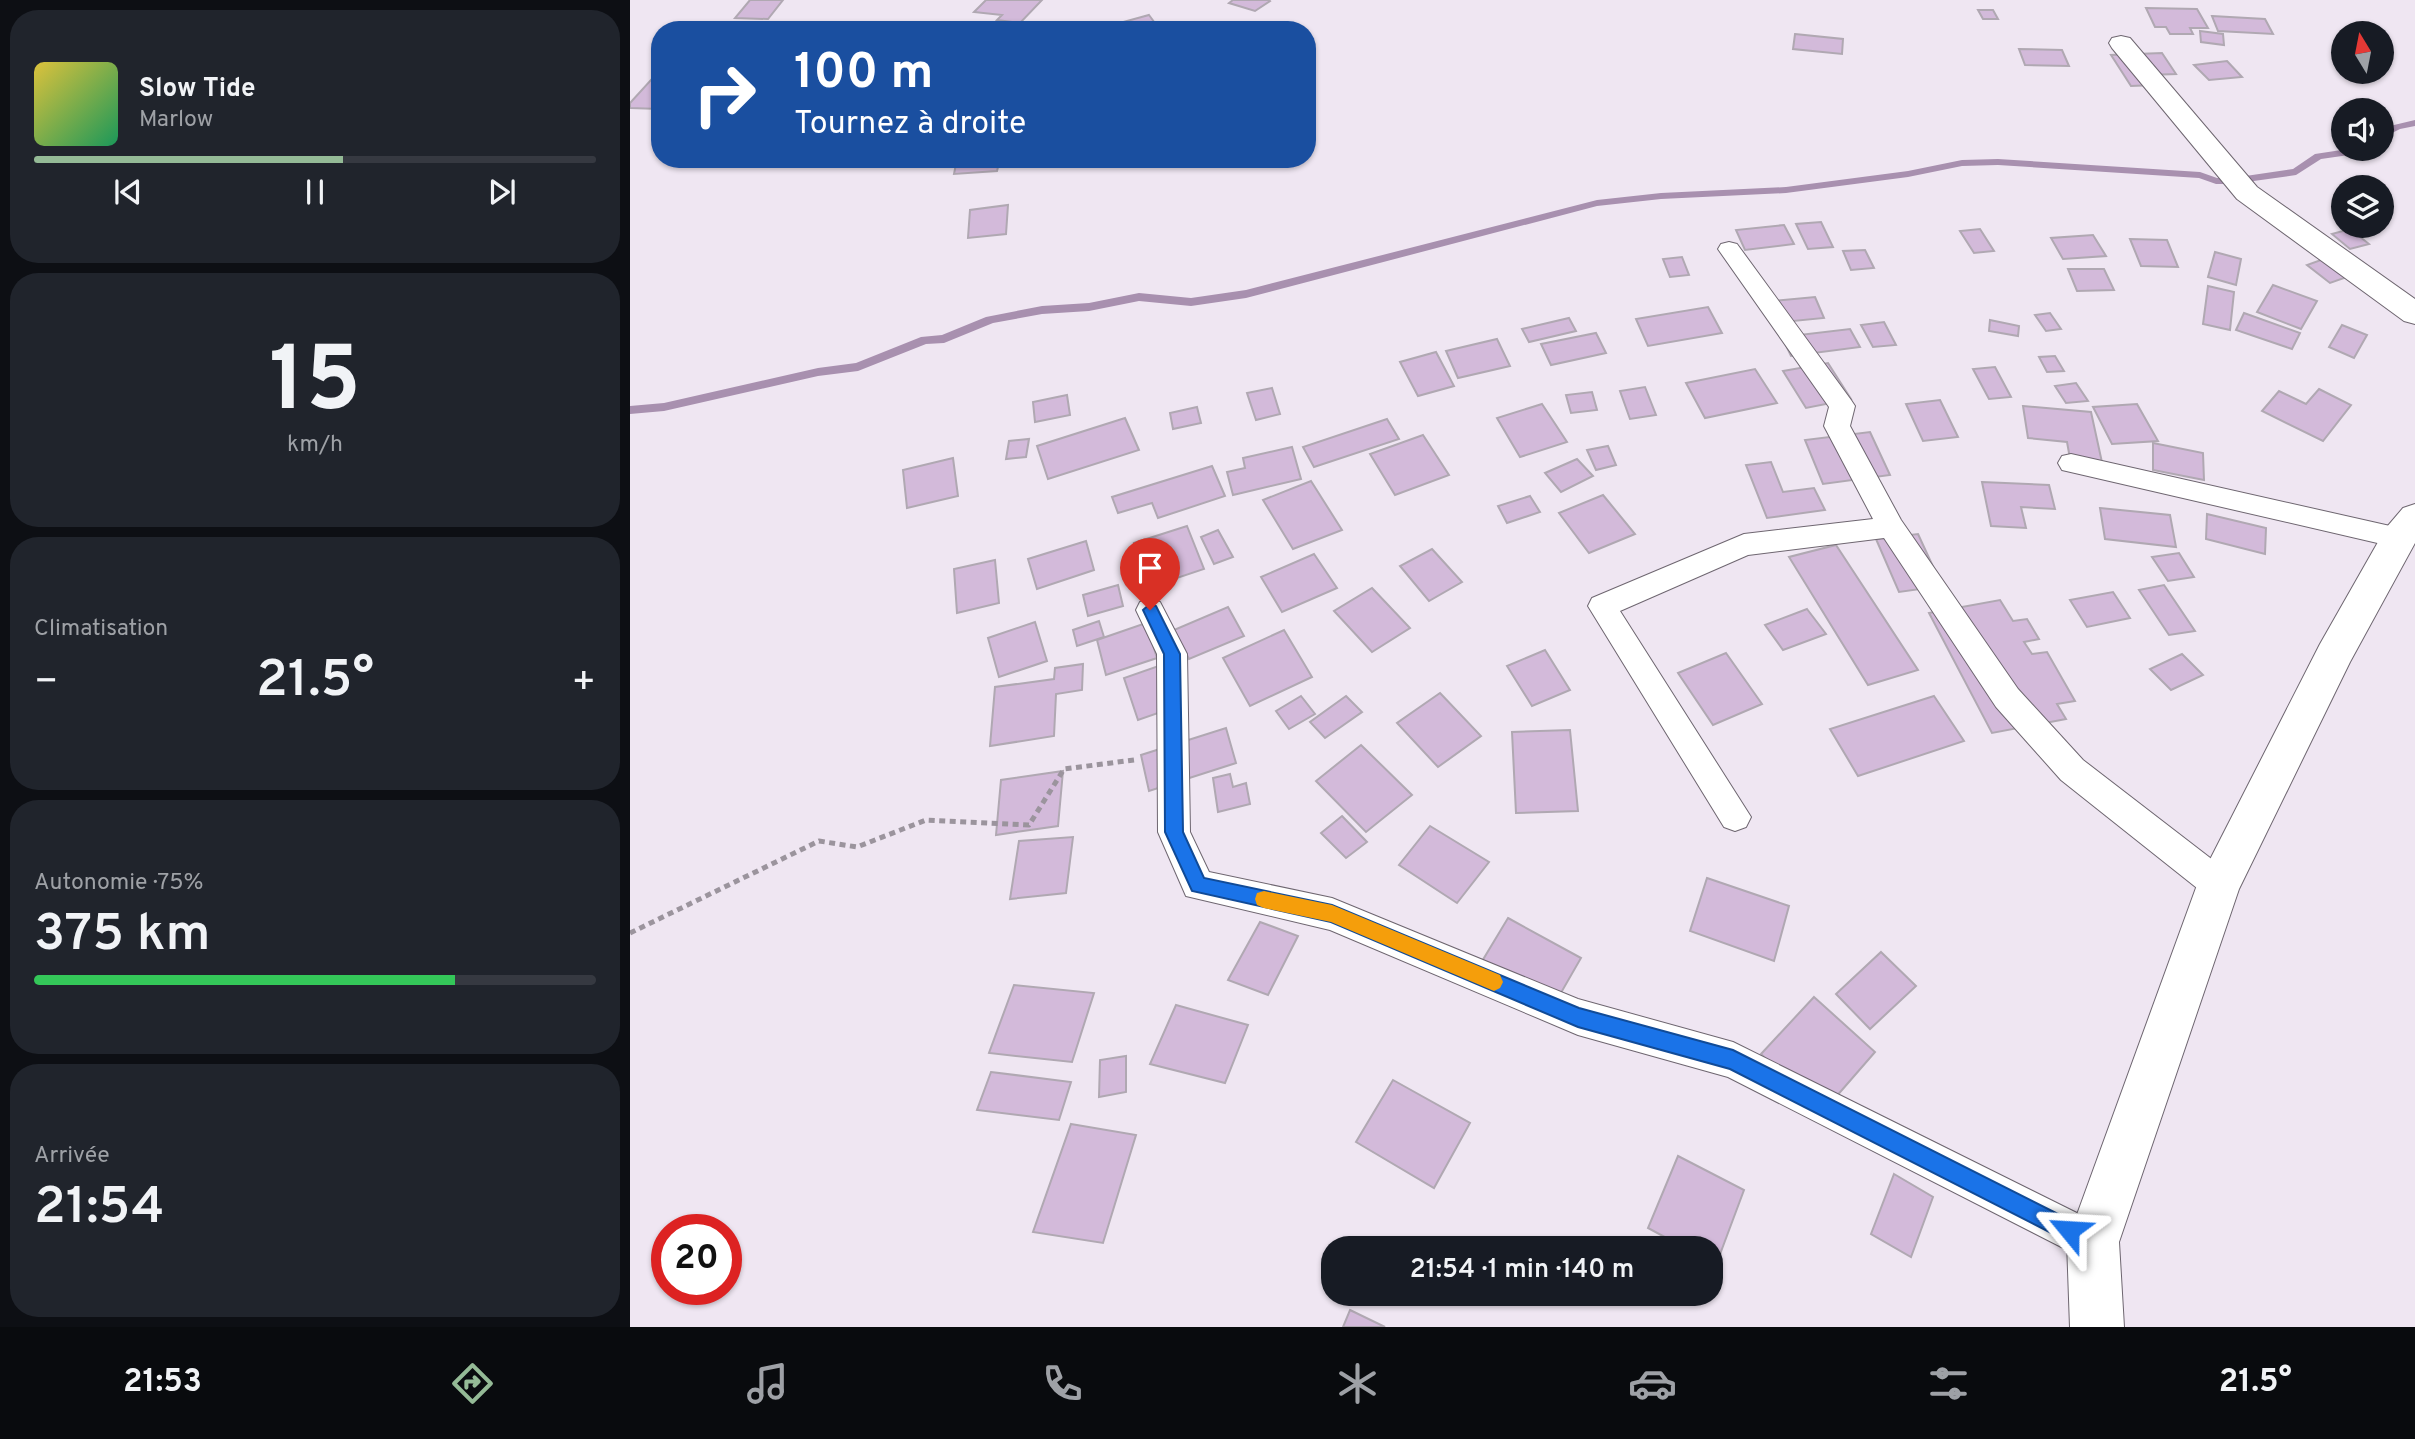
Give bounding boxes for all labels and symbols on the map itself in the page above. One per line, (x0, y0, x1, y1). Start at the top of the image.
north arrow (2331, 21, 2394, 84)
pin (1120, 538, 1180, 610)
position arrow (2032, 1193, 2106, 1267)
speed limit sign: 20 (651, 1214, 742, 1305)

